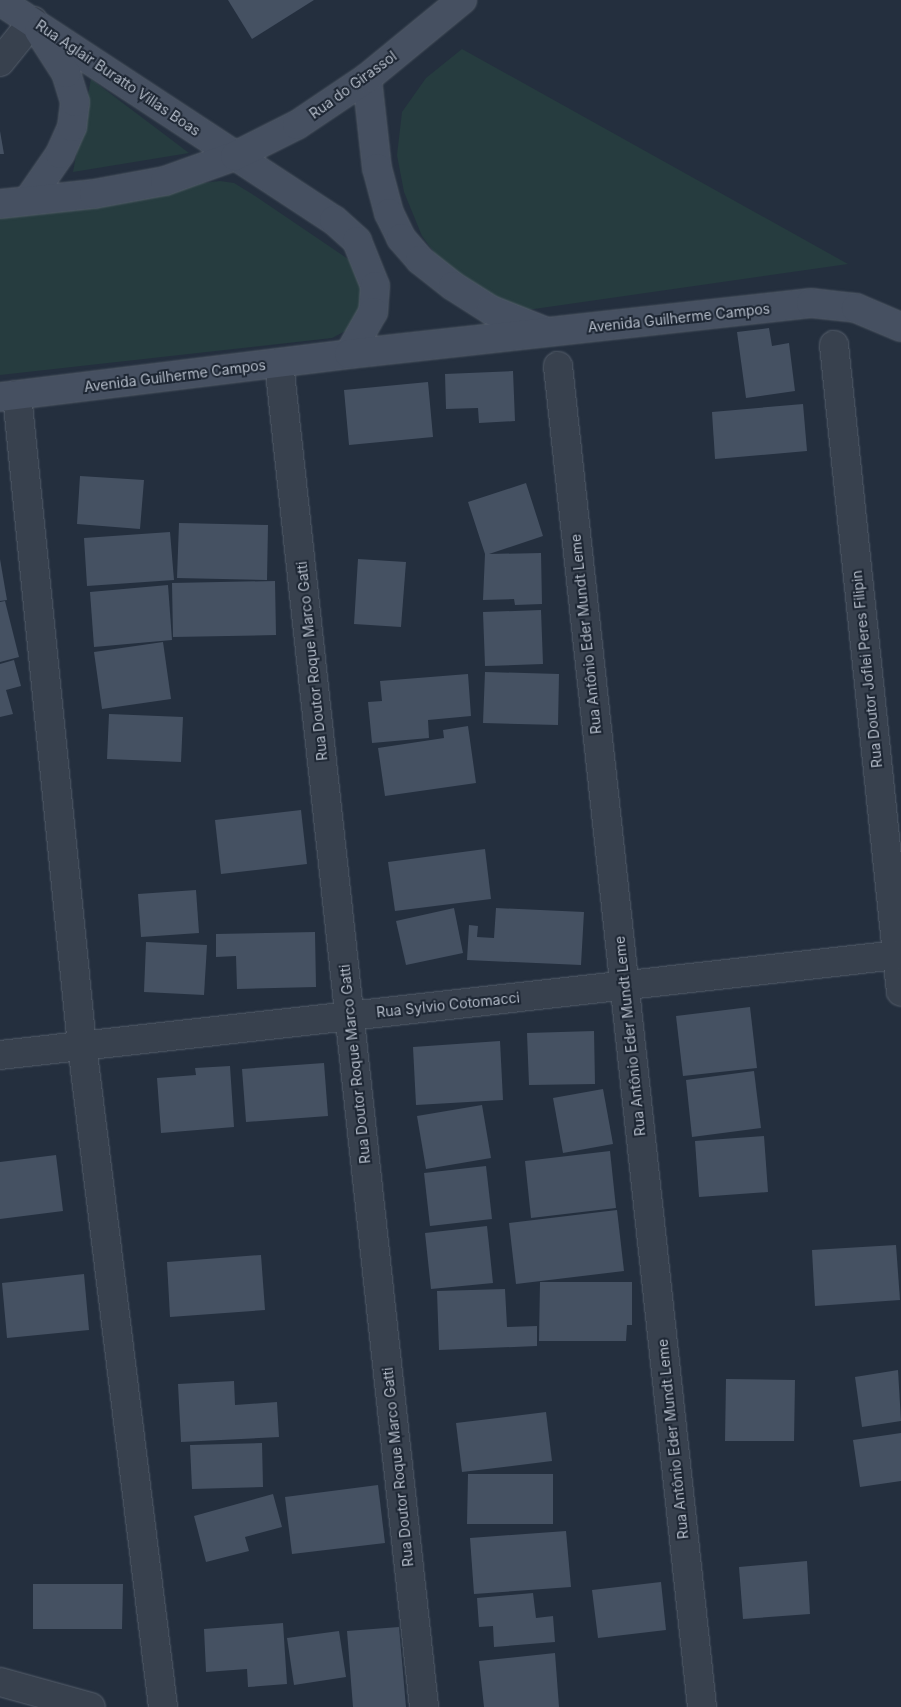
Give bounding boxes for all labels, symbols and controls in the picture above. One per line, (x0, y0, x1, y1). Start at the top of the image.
street label: Rua Aglair Buratto Villas Boas (33, 17, 203, 139)
street label: Rua do Girassol (306, 48, 400, 122)
street label: Avenida Guilherme Campos (587, 300, 771, 336)
street label: Avenida Guilherme Campos (83, 357, 267, 395)
street label: Rua Antônio Eder Mundt Leme (567, 533, 605, 735)
street label: Rua Doutor Roque Marco Gatti (293, 560, 331, 762)
street label: Rua Doutor Joflei Peres Filipin (848, 569, 886, 769)
street label: Rua Antônio Eder Mundt Leme (611, 935, 649, 1137)
street label: Rua Doutor Roque Marco Gatti (336, 963, 374, 1165)
street label: Rua Sylvio Cotomacci (376, 989, 520, 1021)
street label: Rua Antônio Eder Mundt Leme (654, 1338, 692, 1540)
street label: Rua Doutor Roque Marco Gatti (379, 1366, 417, 1568)

